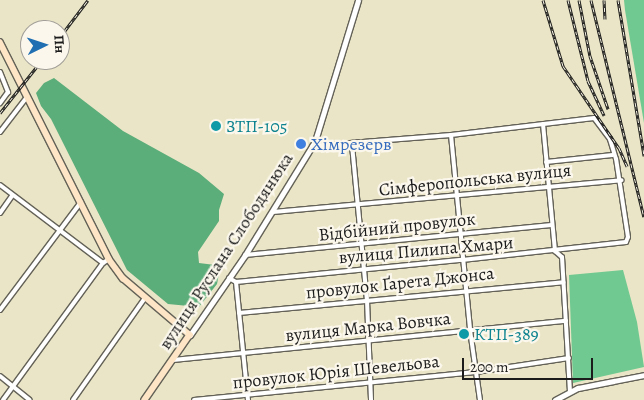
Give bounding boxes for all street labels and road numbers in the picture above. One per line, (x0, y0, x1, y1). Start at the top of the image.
street label: вулиця Руслана Слободянюка (154, 149, 298, 353)
street label: Сімферопольська вулиця (378, 159, 572, 201)
street label: Відбійний провулок (318, 208, 476, 246)
street label: вулиця Пилипа Хмари (338, 232, 514, 268)
street label: провулок Ґарета Джонса (305, 262, 495, 304)
street label: вулиця Марка Вовчка (284, 308, 452, 346)
street label: провулок Юрія Шевельова (232, 350, 440, 394)

